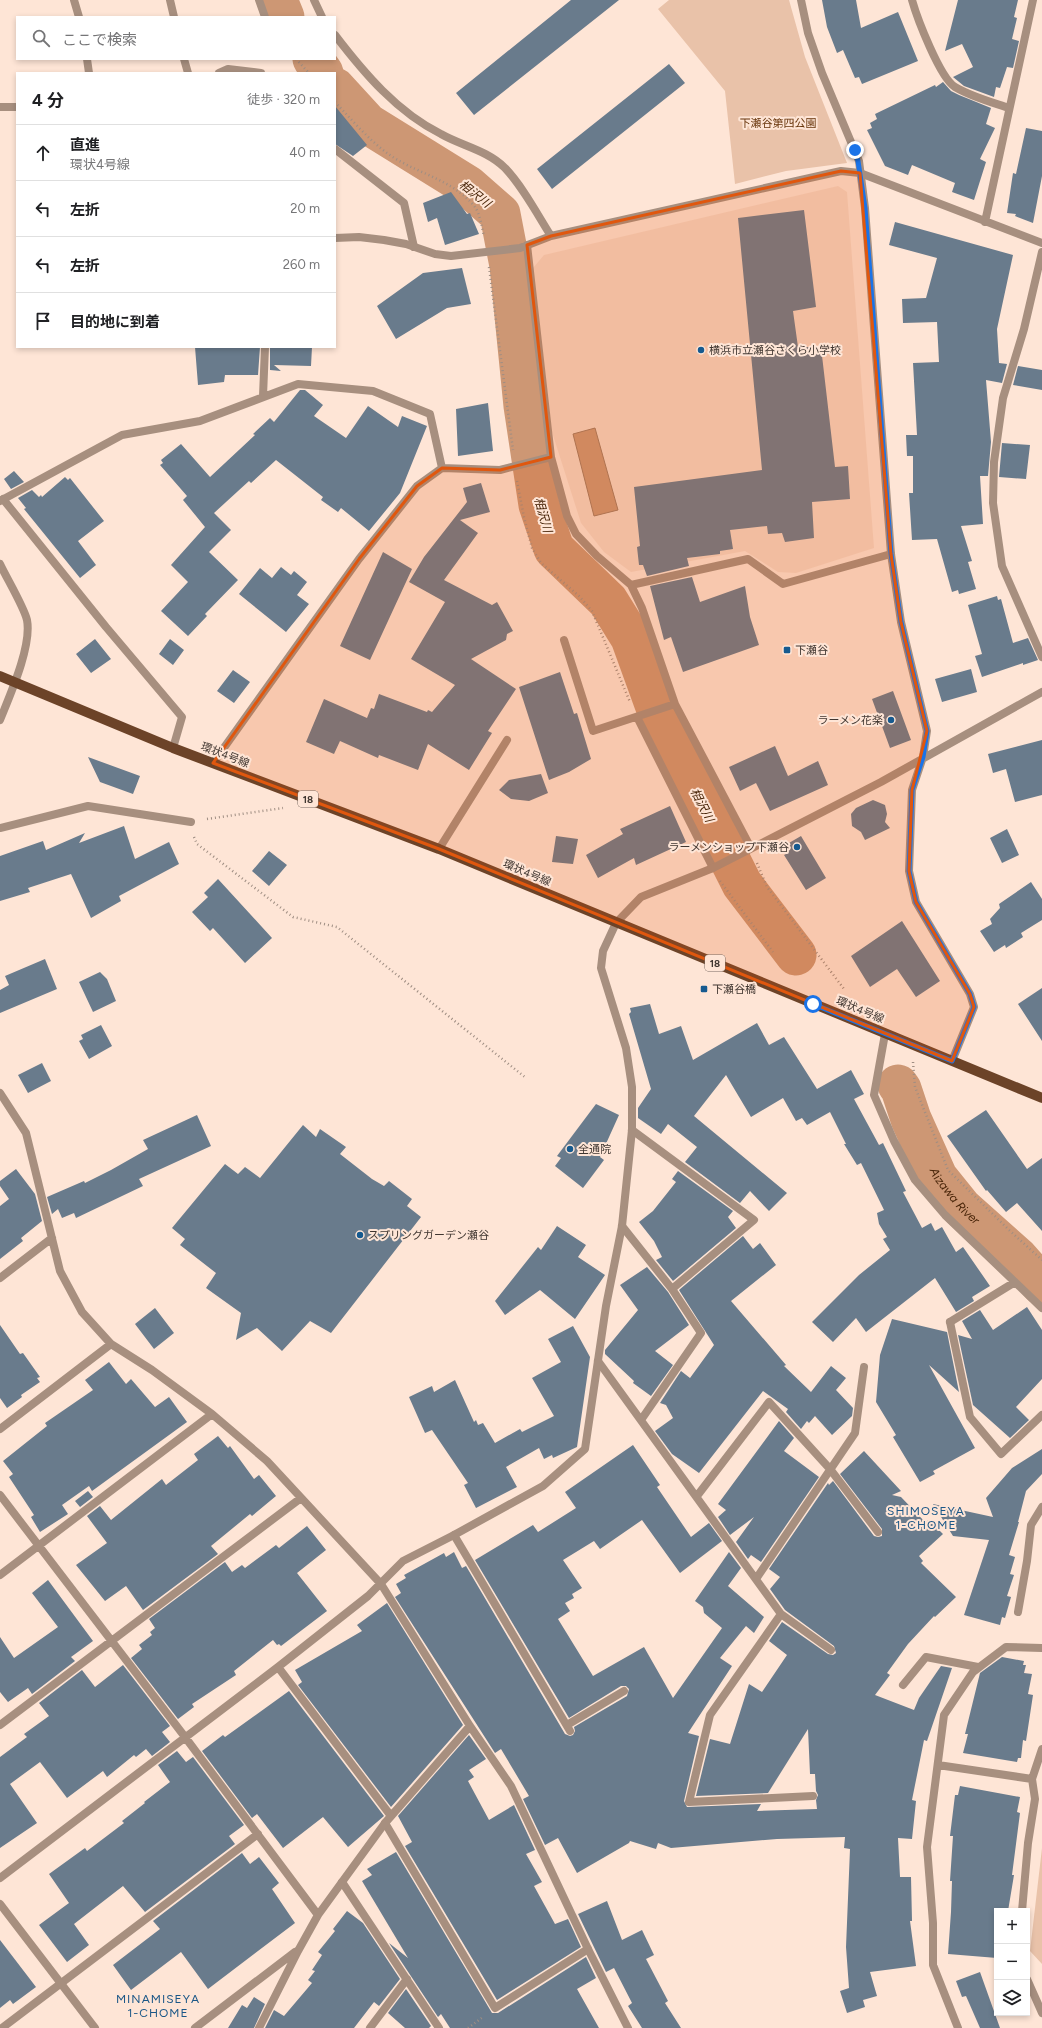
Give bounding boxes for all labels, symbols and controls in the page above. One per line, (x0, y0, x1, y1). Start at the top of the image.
search box (16, 16, 336, 60)
icon: search (30, 27, 52, 49)
text: ここで検索 (62, 31, 137, 49)
text: 4 分 (32, 90, 64, 110)
text: 徒歩 · 320 m (247, 92, 320, 107)
park label: 下瀬谷第四公園 (740, 117, 817, 130)
text: 直進 (70, 136, 100, 154)
route end (846, 141, 864, 159)
icon: ahead (32, 142, 54, 164)
text: 40 m (289, 145, 320, 160)
text: 環状4号線 (70, 157, 130, 172)
water label: 相沢川 (457, 177, 495, 212)
icon: left (32, 198, 54, 220)
text: 左折 (70, 201, 100, 219)
text: 20 m (290, 201, 320, 216)
icon: left (32, 254, 54, 276)
text: 左折 (70, 257, 100, 275)
text: 260 m (283, 257, 320, 272)
icon: arrive (32, 310, 54, 332)
text: 目的地に到着 (70, 313, 160, 331)
place label: 横浜市立瀬谷さくら小学校 (709, 344, 841, 357)
marker: 横浜市立瀬谷さくら小学校 (696, 345, 706, 355)
water label: 相沢川 (531, 496, 555, 536)
place label: 下瀬谷 (795, 644, 828, 657)
marker: 下瀬谷 (782, 645, 792, 655)
place label: ラーメン花楽 (817, 714, 883, 727)
marker: ラーメン花楽 (886, 715, 896, 725)
street label: 環状4号線 (199, 740, 251, 770)
water label: 相沢川 (688, 786, 717, 826)
road number: 18 (298, 791, 318, 807)
place label: ラーメンショップ下瀬谷 (668, 841, 789, 854)
marker: ラーメンショップ下瀬谷 (792, 842, 802, 852)
street label: 環状4号線 (501, 857, 553, 889)
road number: 18 (705, 955, 725, 971)
place label: 下瀬谷橋 (712, 983, 756, 996)
marker: 下瀬谷橋 (699, 984, 709, 994)
street label: 環状4号線 (834, 994, 886, 1026)
route start (804, 995, 822, 1013)
place label: 全通院 (578, 1143, 611, 1156)
marker: 全通院 (565, 1144, 575, 1154)
water label: Aizawa River (926, 1165, 983, 1228)
place label: スプリングガーデン瀬谷 (368, 1229, 489, 1242)
marker: スプリングガーデン瀬谷 (355, 1230, 365, 1240)
district label: SHIMOSEYA 1-CHOME (887, 1504, 965, 1532)
map controls (994, 1908, 1030, 2016)
button: + (994, 1908, 1030, 1944)
button: − (994, 1944, 1030, 1980)
button: layers (994, 1980, 1030, 2016)
district label: MINAMISEYA 1-CHOME (116, 1992, 200, 2020)

